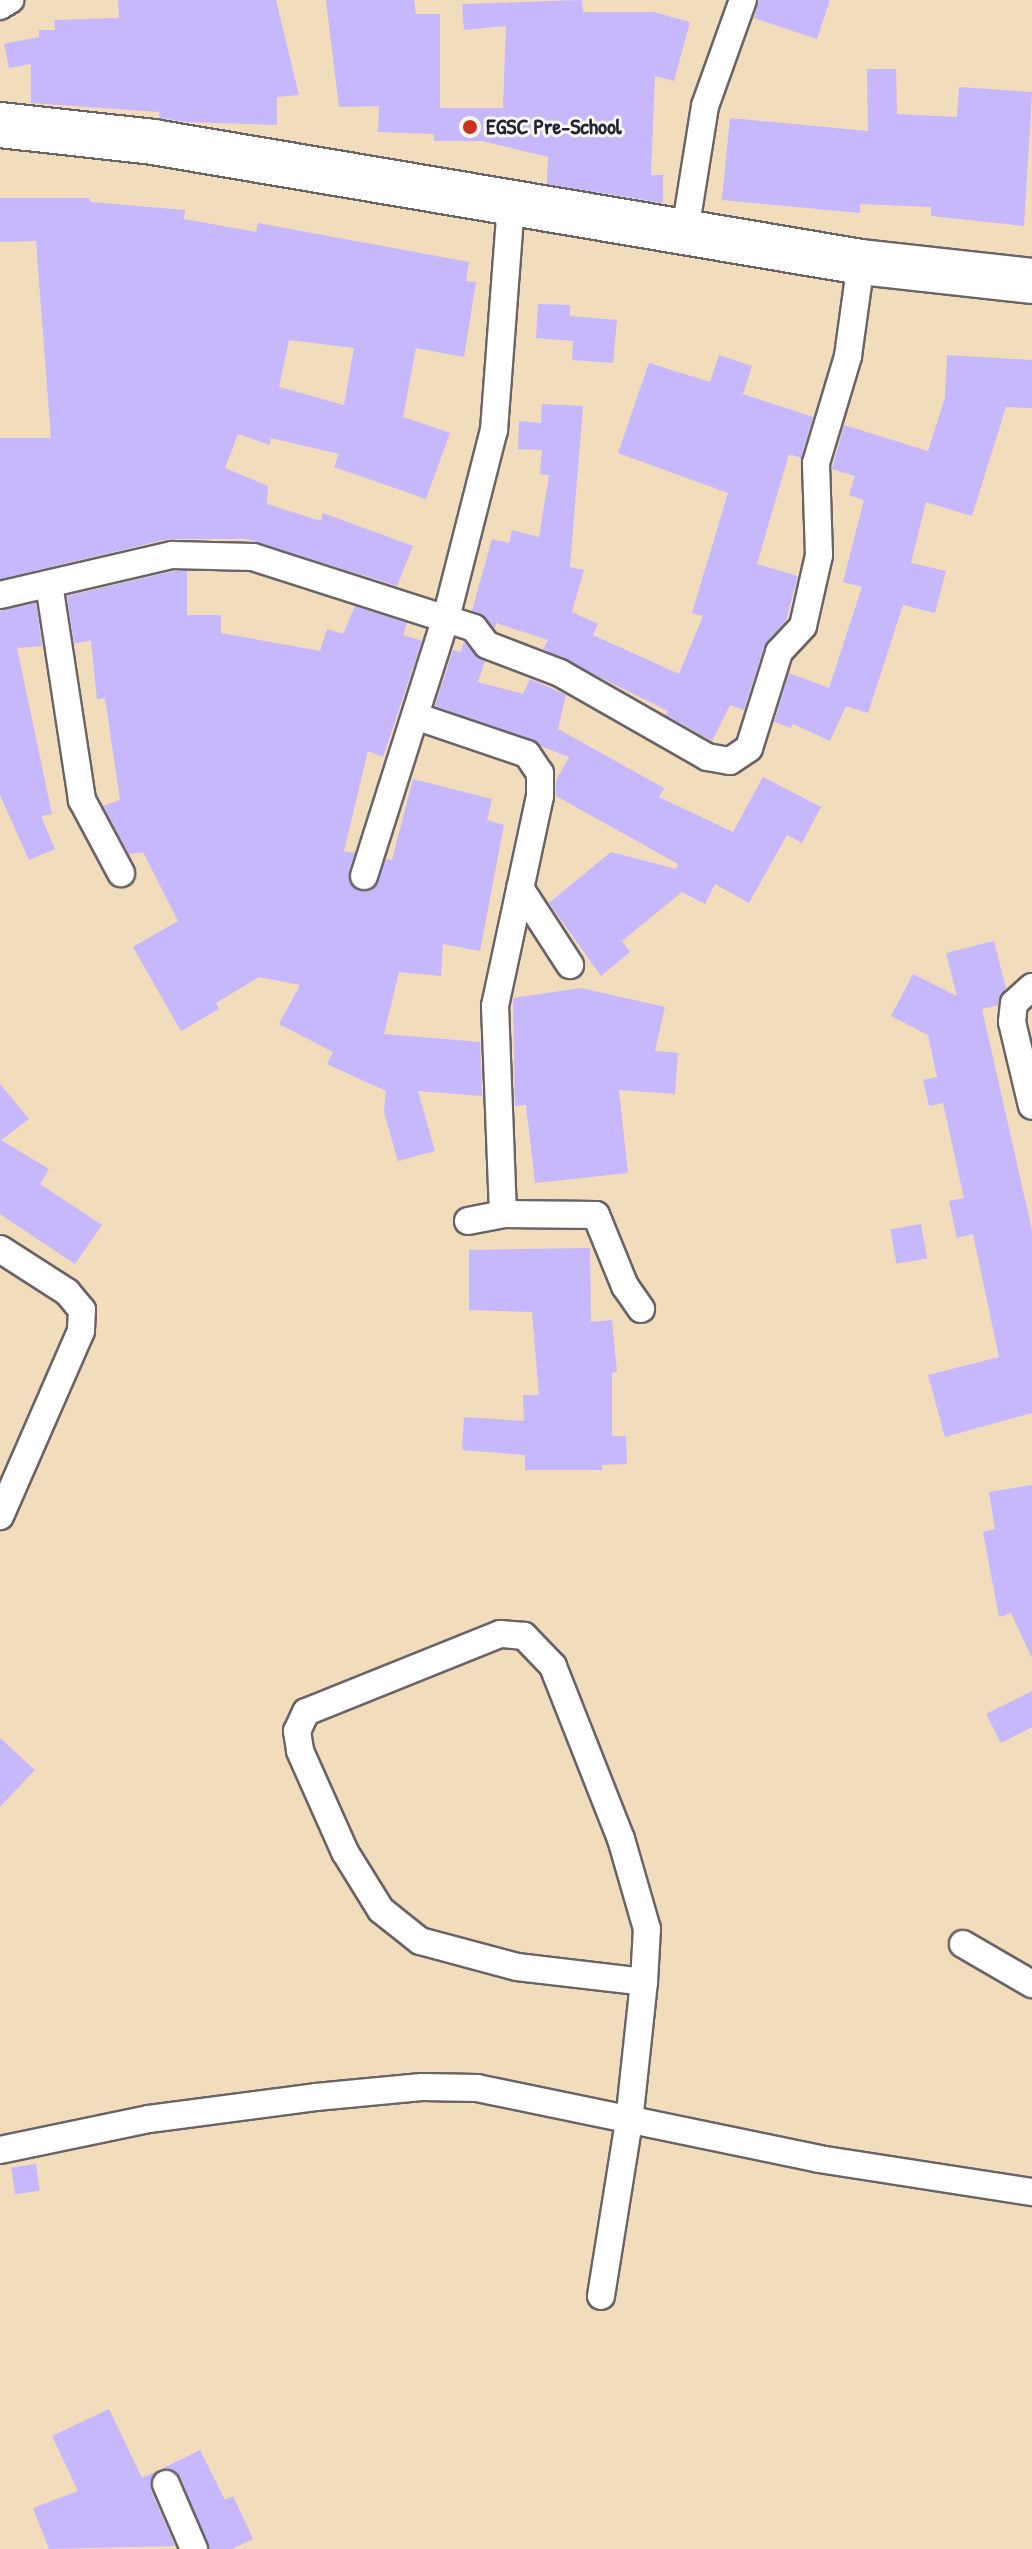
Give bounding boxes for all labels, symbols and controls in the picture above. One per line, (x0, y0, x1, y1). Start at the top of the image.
place label: EGSC Pre-School (486, 114, 622, 140)
marker: EGSC Pre-School (461, 118, 479, 136)

